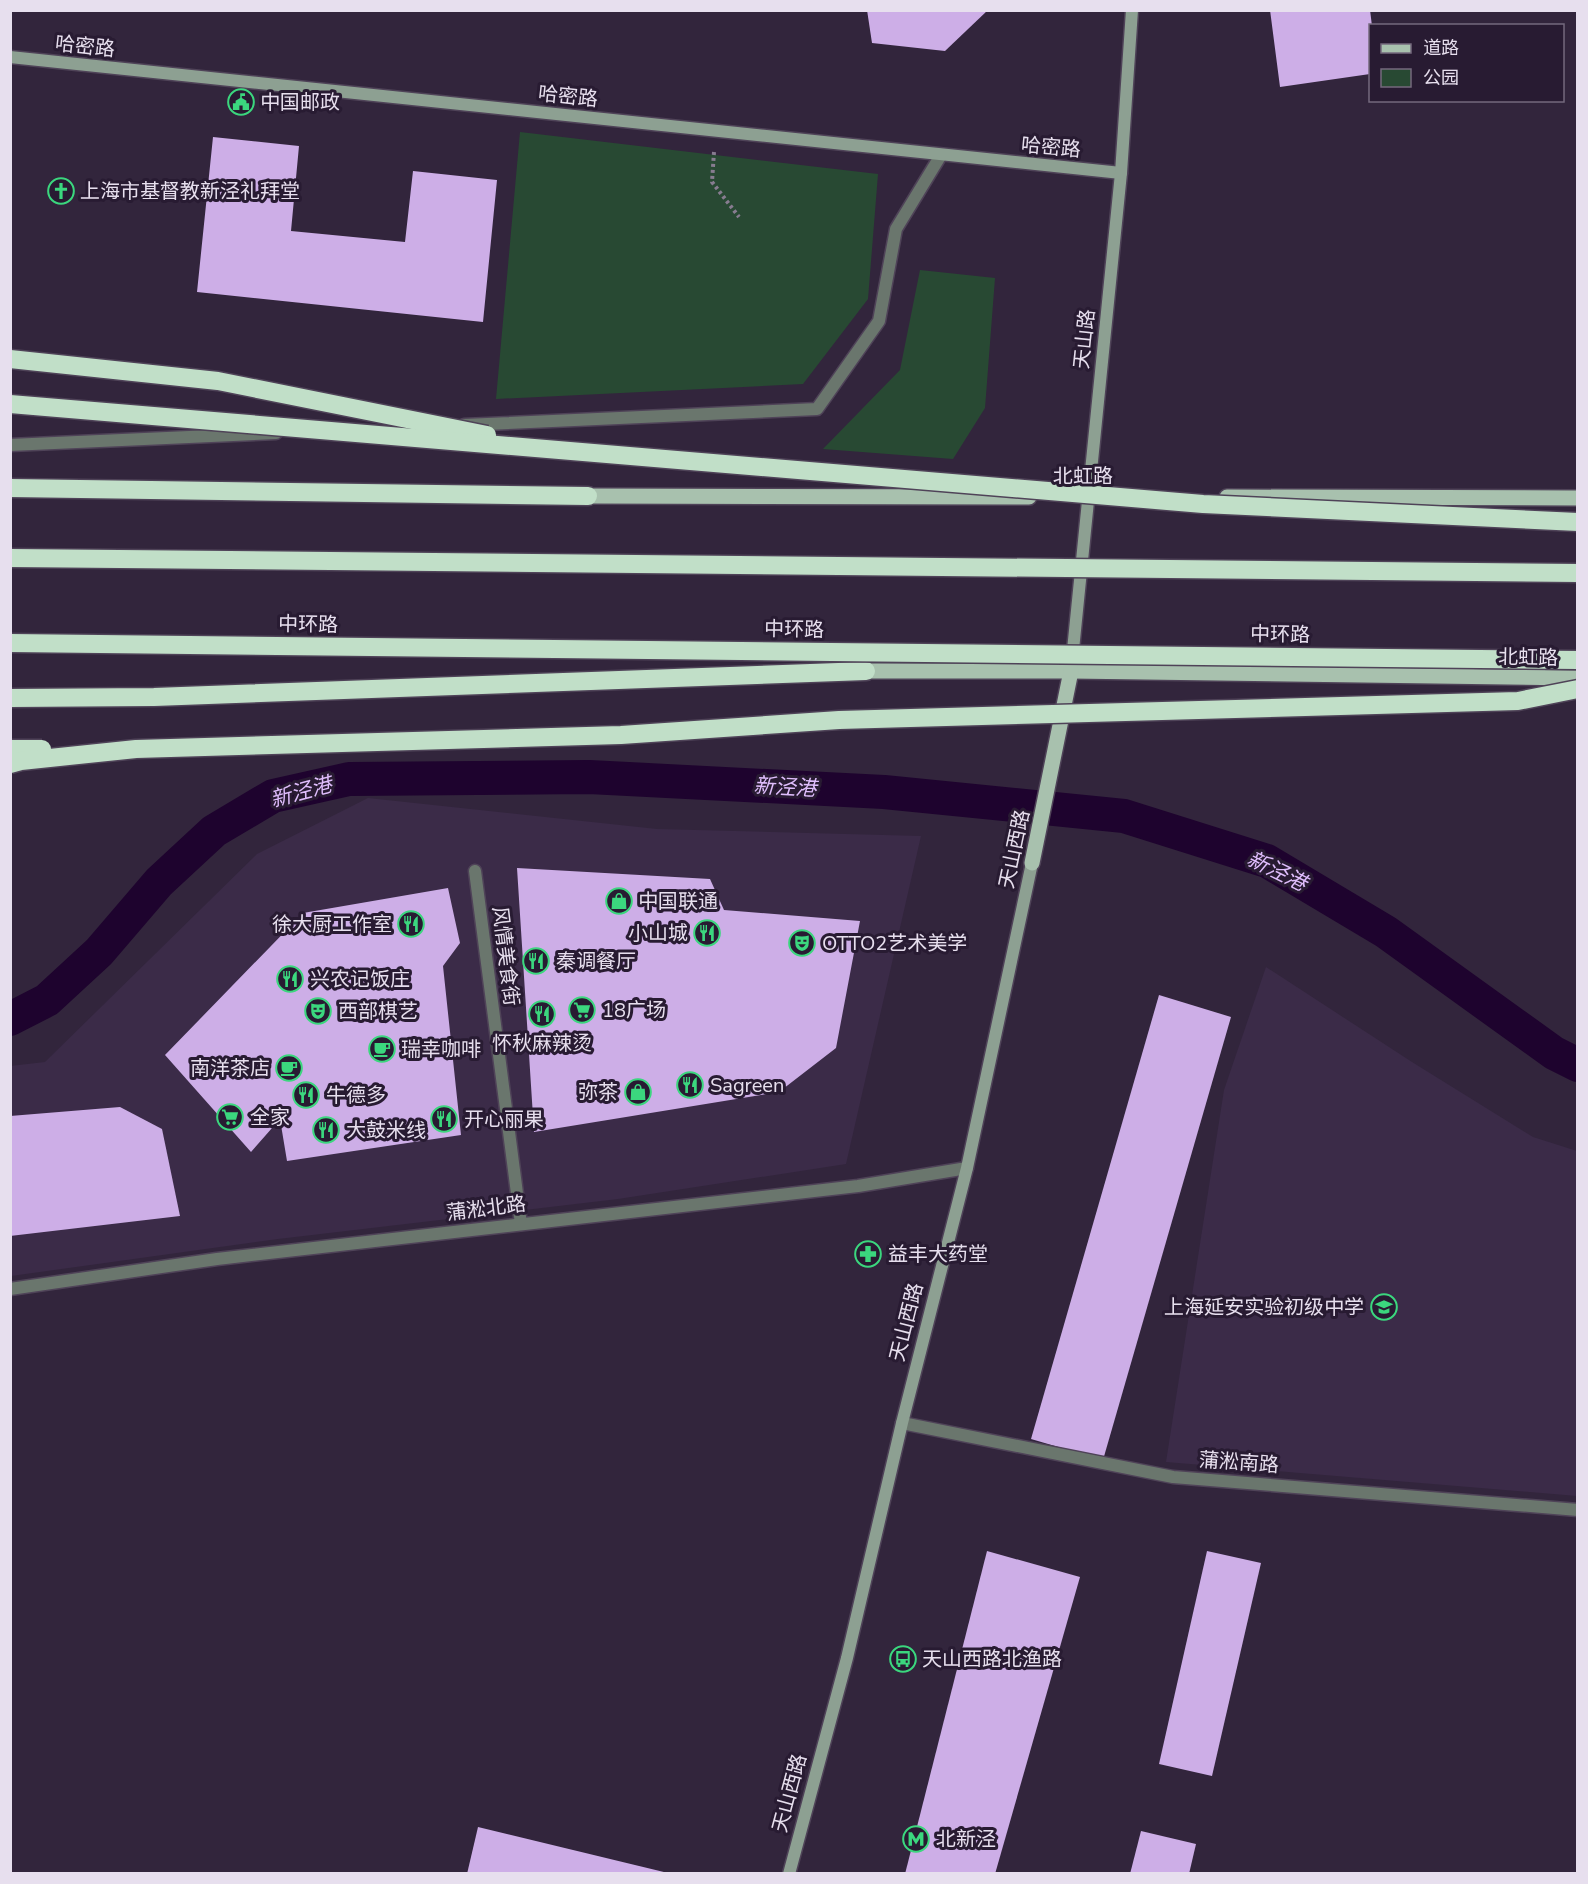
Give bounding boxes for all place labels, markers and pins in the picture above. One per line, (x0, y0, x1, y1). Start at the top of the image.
public building icon: 中国邮政 (226, 87, 256, 117)
place label: 中国邮政 (260, 89, 340, 116)
church icon: 上海市基督教新泾礼拜堂 (46, 176, 76, 206)
place label: 上海市基督教新泾礼拜堂 (80, 178, 300, 205)
shop icon: 中国联通 (604, 886, 634, 916)
place label: 中国联通 (638, 888, 718, 915)
restaurant icon: 徐大厨工作室 (396, 909, 426, 939)
place label: 徐大厨工作室 (272, 911, 392, 938)
restaurant icon: 小山城 (692, 918, 722, 948)
place label: 小山城 (628, 920, 688, 947)
theatre icon: OTTO2艺术美学 (787, 928, 817, 958)
place label: OTTO2艺术美学 (822, 930, 967, 957)
restaurant icon: 秦调餐厅 (521, 946, 551, 976)
place label: 秦调餐厅 (556, 948, 636, 975)
restaurant icon: 兴农记饭庄 (275, 964, 305, 994)
place label: 兴农记饭庄 (310, 966, 410, 993)
supermarket icon: 18广场 (567, 995, 597, 1025)
theatre icon: 西部棋艺 (303, 996, 333, 1026)
place label: 18广场 (602, 997, 666, 1024)
place label: 西部棋艺 (338, 998, 418, 1025)
restaurant icon: 怀秋麻辣烫 (527, 999, 557, 1029)
place label: 怀秋麻辣烫 (492, 1030, 592, 1057)
cafe icon: 瑞幸咖啡 (367, 1034, 397, 1064)
place label: 瑞幸咖啡 (401, 1036, 481, 1063)
cafe icon: 南洋茶店 (274, 1053, 304, 1083)
place label: 南洋茶店 (190, 1055, 270, 1082)
restaurant icon: Sagreen (675, 1070, 705, 1100)
place label: Sagreen (710, 1072, 784, 1099)
shop icon: 弥茶 (623, 1077, 653, 1107)
place label: 弥茶 (578, 1079, 618, 1106)
restaurant icon: 牛德多 (291, 1080, 321, 1110)
place label: 牛德多 (326, 1082, 386, 1109)
supermarket icon: 全家 (215, 1102, 245, 1132)
place label: 全家 (250, 1104, 290, 1131)
restaurant icon: 开心丽果 (429, 1104, 459, 1134)
place label: 开心丽果 (464, 1106, 544, 1133)
restaurant icon: 大鼓米线 (311, 1115, 341, 1145)
place label: 大鼓米线 (346, 1117, 426, 1144)
pharmacy icon: 益丰大药堂 (853, 1239, 883, 1269)
place label: 益丰大药堂 (888, 1241, 988, 1268)
school or university icon: 上海延安实验初级中学 (1369, 1292, 1399, 1322)
place label: 上海延安实验初级中学 (1164, 1294, 1364, 1321)
bus stop icon: 天山西路北渔路 (888, 1644, 918, 1674)
place label: 天山西路北渔路 (922, 1646, 1062, 1673)
metro station icon: 北新泾 (901, 1824, 931, 1854)
place label: 北新泾 (936, 1826, 996, 1853)

